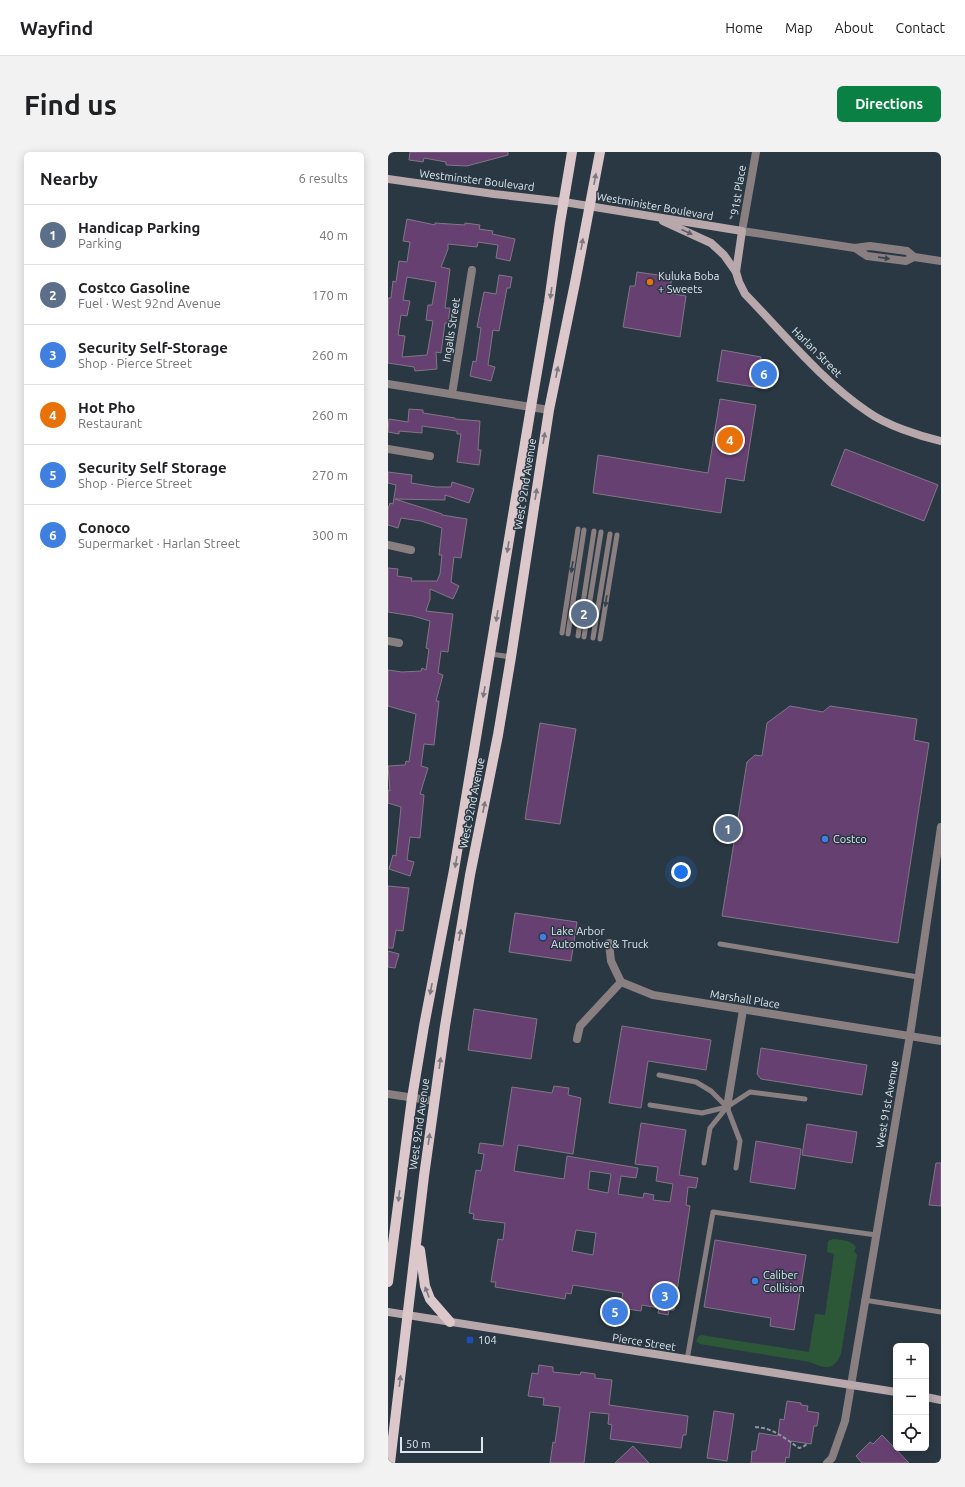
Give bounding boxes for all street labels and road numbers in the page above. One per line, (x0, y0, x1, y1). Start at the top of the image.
street label: 91st Place (728, 164, 748, 216)
street label: Westminster Boulevard (419, 167, 535, 193)
street label: Westminister Boulevard (596, 190, 714, 222)
street label: Ingalls Street (440, 296, 462, 363)
street label: Harlan Street (790, 325, 845, 380)
street label: West 92nd Avenue (512, 437, 538, 531)
street label: West 92nd Avenue (457, 757, 487, 849)
street label: Marshall Place (709, 988, 781, 1010)
street label: West 91st Avenue (873, 1059, 901, 1149)
street label: West 92nd Avenue (407, 1077, 431, 1171)
street label: Pierce Street (612, 1331, 677, 1353)

